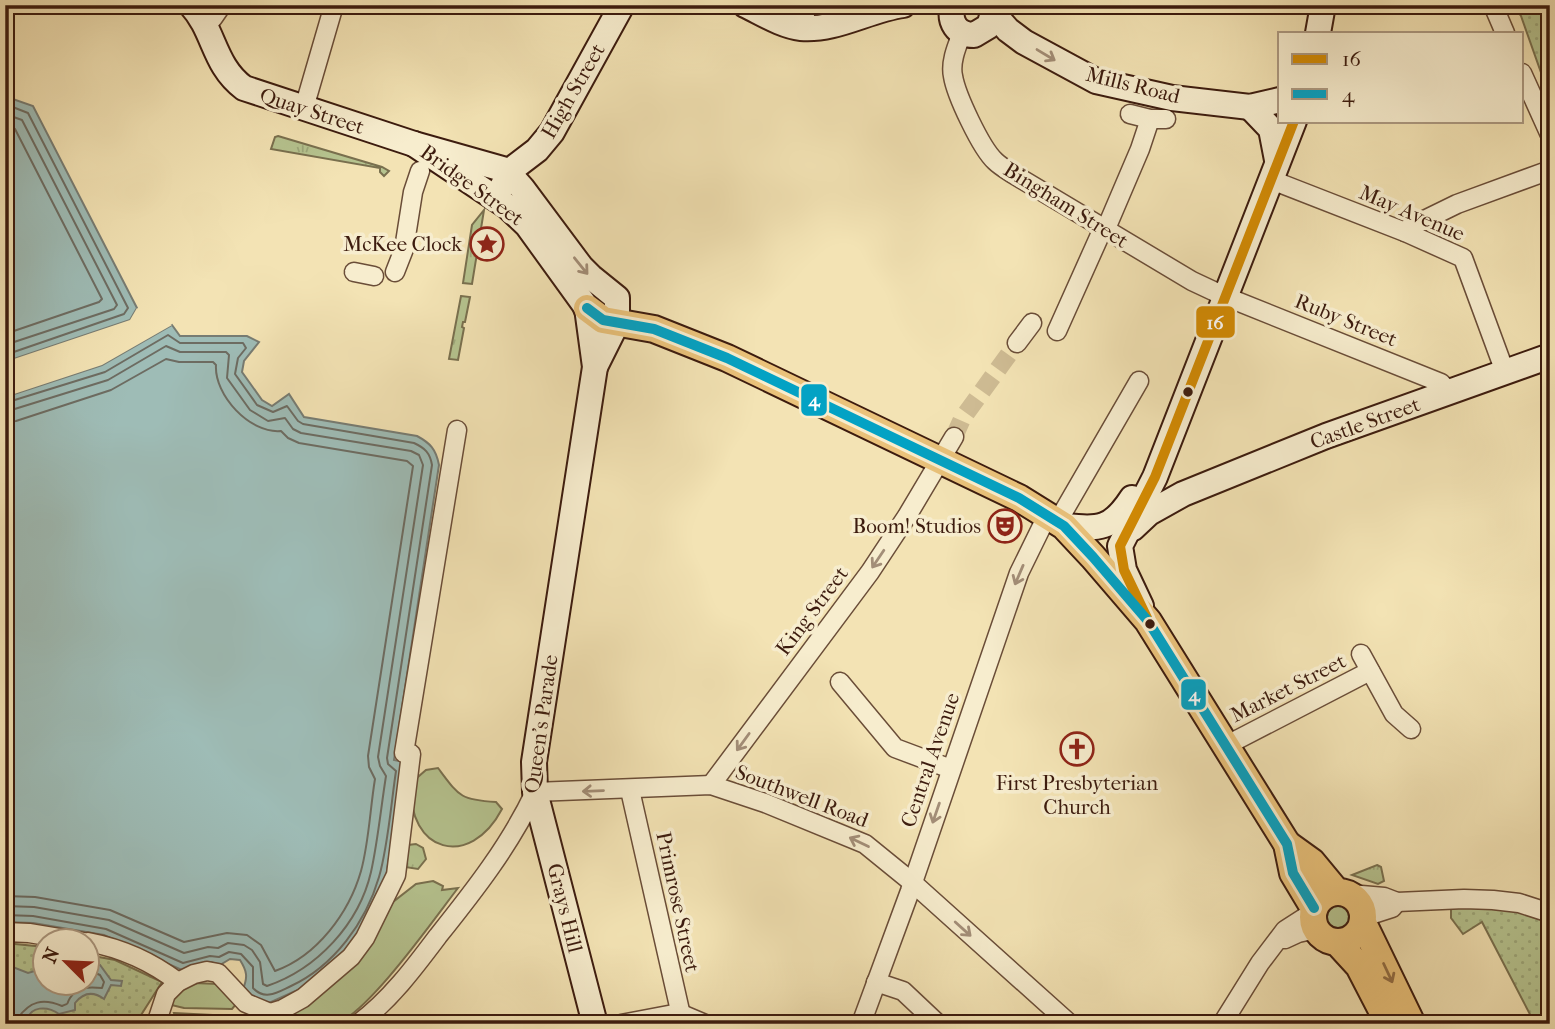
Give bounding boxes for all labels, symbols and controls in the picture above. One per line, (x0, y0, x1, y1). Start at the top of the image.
legend (1278, 32, 1524, 122)
street label: High Street (536, 39, 610, 143)
text: 16 (1342, 47, 1361, 71)
one-way arrow (1036, 48, 1056, 62)
street label: Mills Road (1083, 62, 1183, 108)
street label: Quay Street (257, 83, 368, 139)
text: 4 (1342, 83, 1355, 107)
street label: Bridge Street (416, 140, 529, 231)
street label: Bingham Street (999, 157, 1133, 253)
street label: May Avenue (1356, 180, 1468, 246)
place icon: McKee Clock (468, 225, 506, 263)
place label: McKee Clock (343, 232, 462, 256)
one-way arrow (573, 256, 589, 274)
street label: Ruby Street (1291, 289, 1401, 352)
line badge: 16 (1195, 305, 1236, 339)
text: 16 (1207, 312, 1224, 334)
line badge: 4 (800, 383, 828, 417)
unlabelled marker (1181, 385, 1195, 399)
text: 4 (807, 389, 820, 411)
street label: Castle Street (1307, 392, 1424, 454)
theatre icon: Boom! Studios (986, 507, 1024, 545)
place label: Boom! Studios (853, 514, 981, 538)
one-way arrow (871, 549, 885, 568)
street label: King Street (771, 562, 853, 660)
one-way arrow (1011, 563, 1024, 585)
unlabelled marker (1143, 617, 1157, 631)
street label: Market Street (1226, 648, 1350, 727)
street label: Queen's Parade (519, 653, 563, 795)
line badge: 4 (1180, 678, 1207, 711)
text: 4 (1187, 684, 1200, 706)
street label: Central Avenue (896, 690, 964, 830)
church icon: First Presbyterian Church (1058, 730, 1096, 768)
one-way arrow (736, 732, 751, 751)
street label: Southwell Road (732, 760, 872, 833)
place label: First Presbyterian Church (996, 771, 1158, 819)
one-way arrow (582, 784, 605, 797)
one-way arrow (929, 801, 941, 823)
street label: Primrose Street (651, 830, 705, 975)
one-way arrow (848, 835, 869, 848)
street label: Grays Hill (542, 861, 588, 955)
one-way arrow (954, 920, 972, 936)
north arrow (32, 928, 102, 998)
text: N (38, 944, 65, 967)
one-way arrow (1382, 962, 1395, 983)

